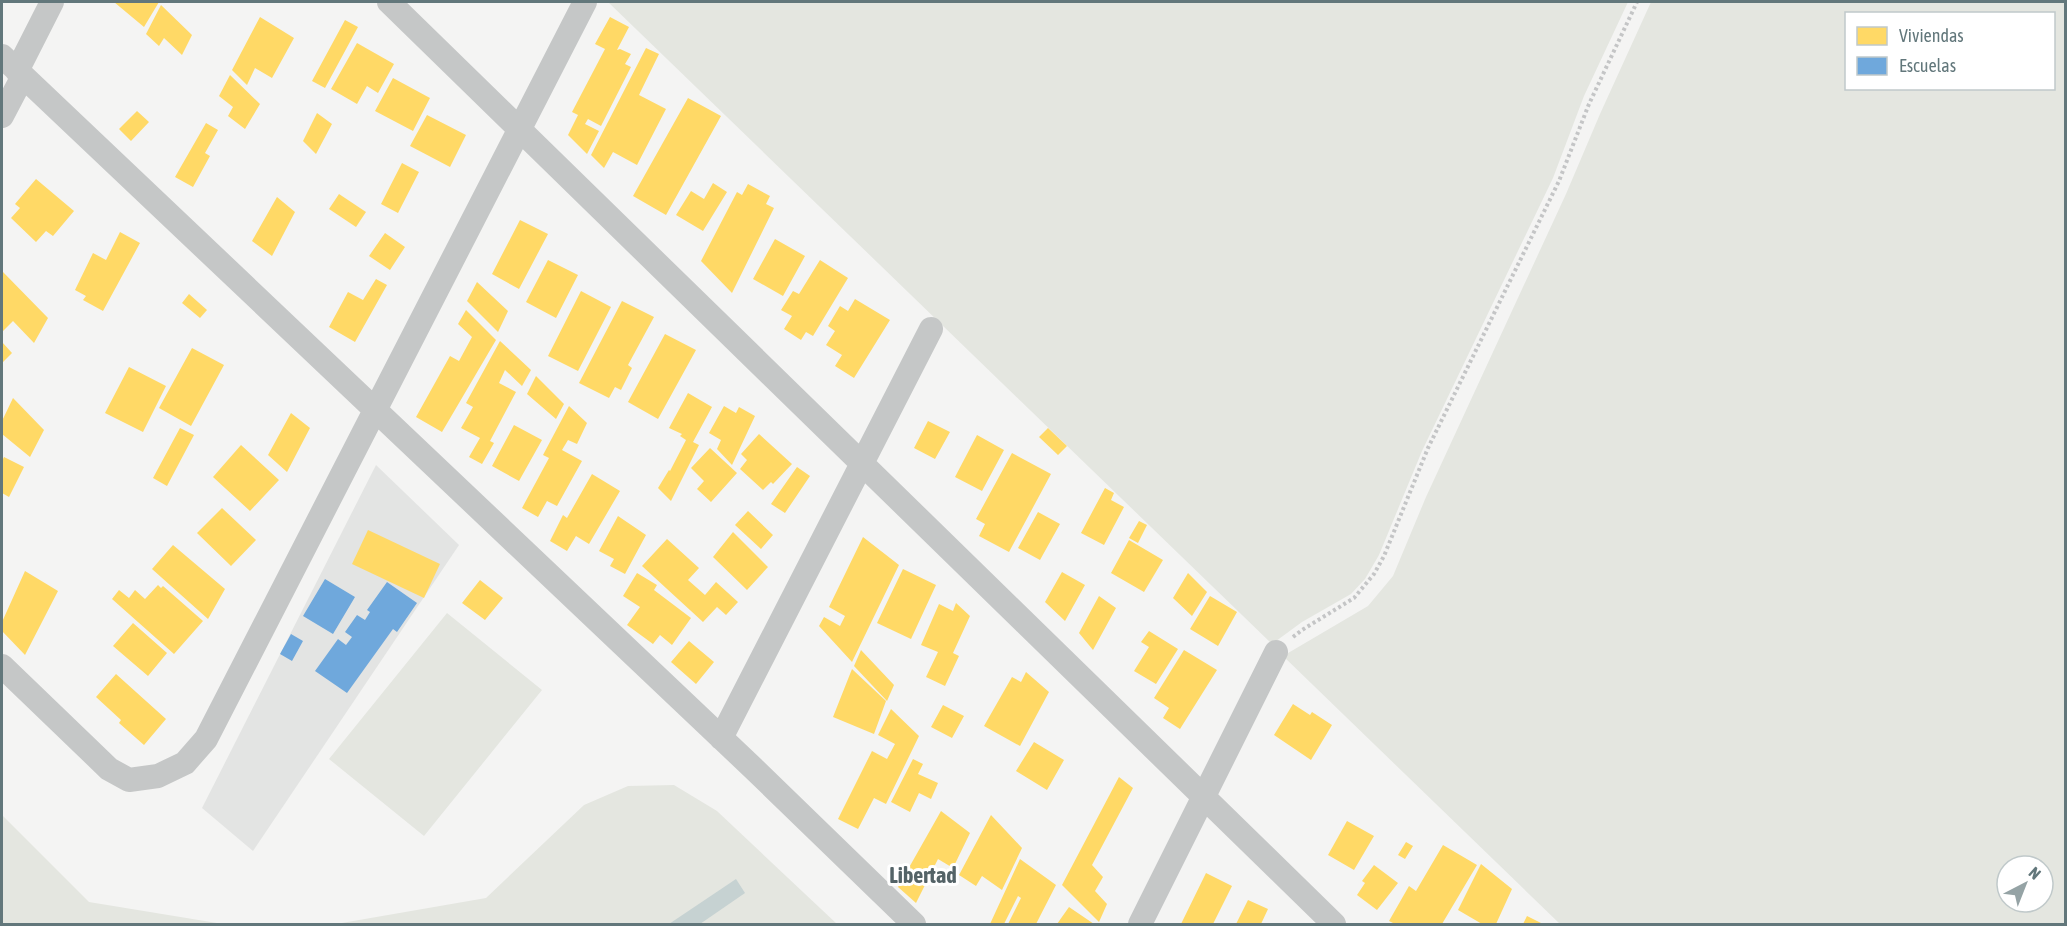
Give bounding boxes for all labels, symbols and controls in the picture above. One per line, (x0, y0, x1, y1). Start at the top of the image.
legend (1845, 12, 2055, 90)
text: Viviendas (1899, 25, 1964, 46)
text: Escuelas (1899, 55, 1956, 76)
north arrow (1995, 854, 2055, 914)
district label: Libertad (889, 862, 957, 888)
text: N (2026, 863, 2045, 883)

